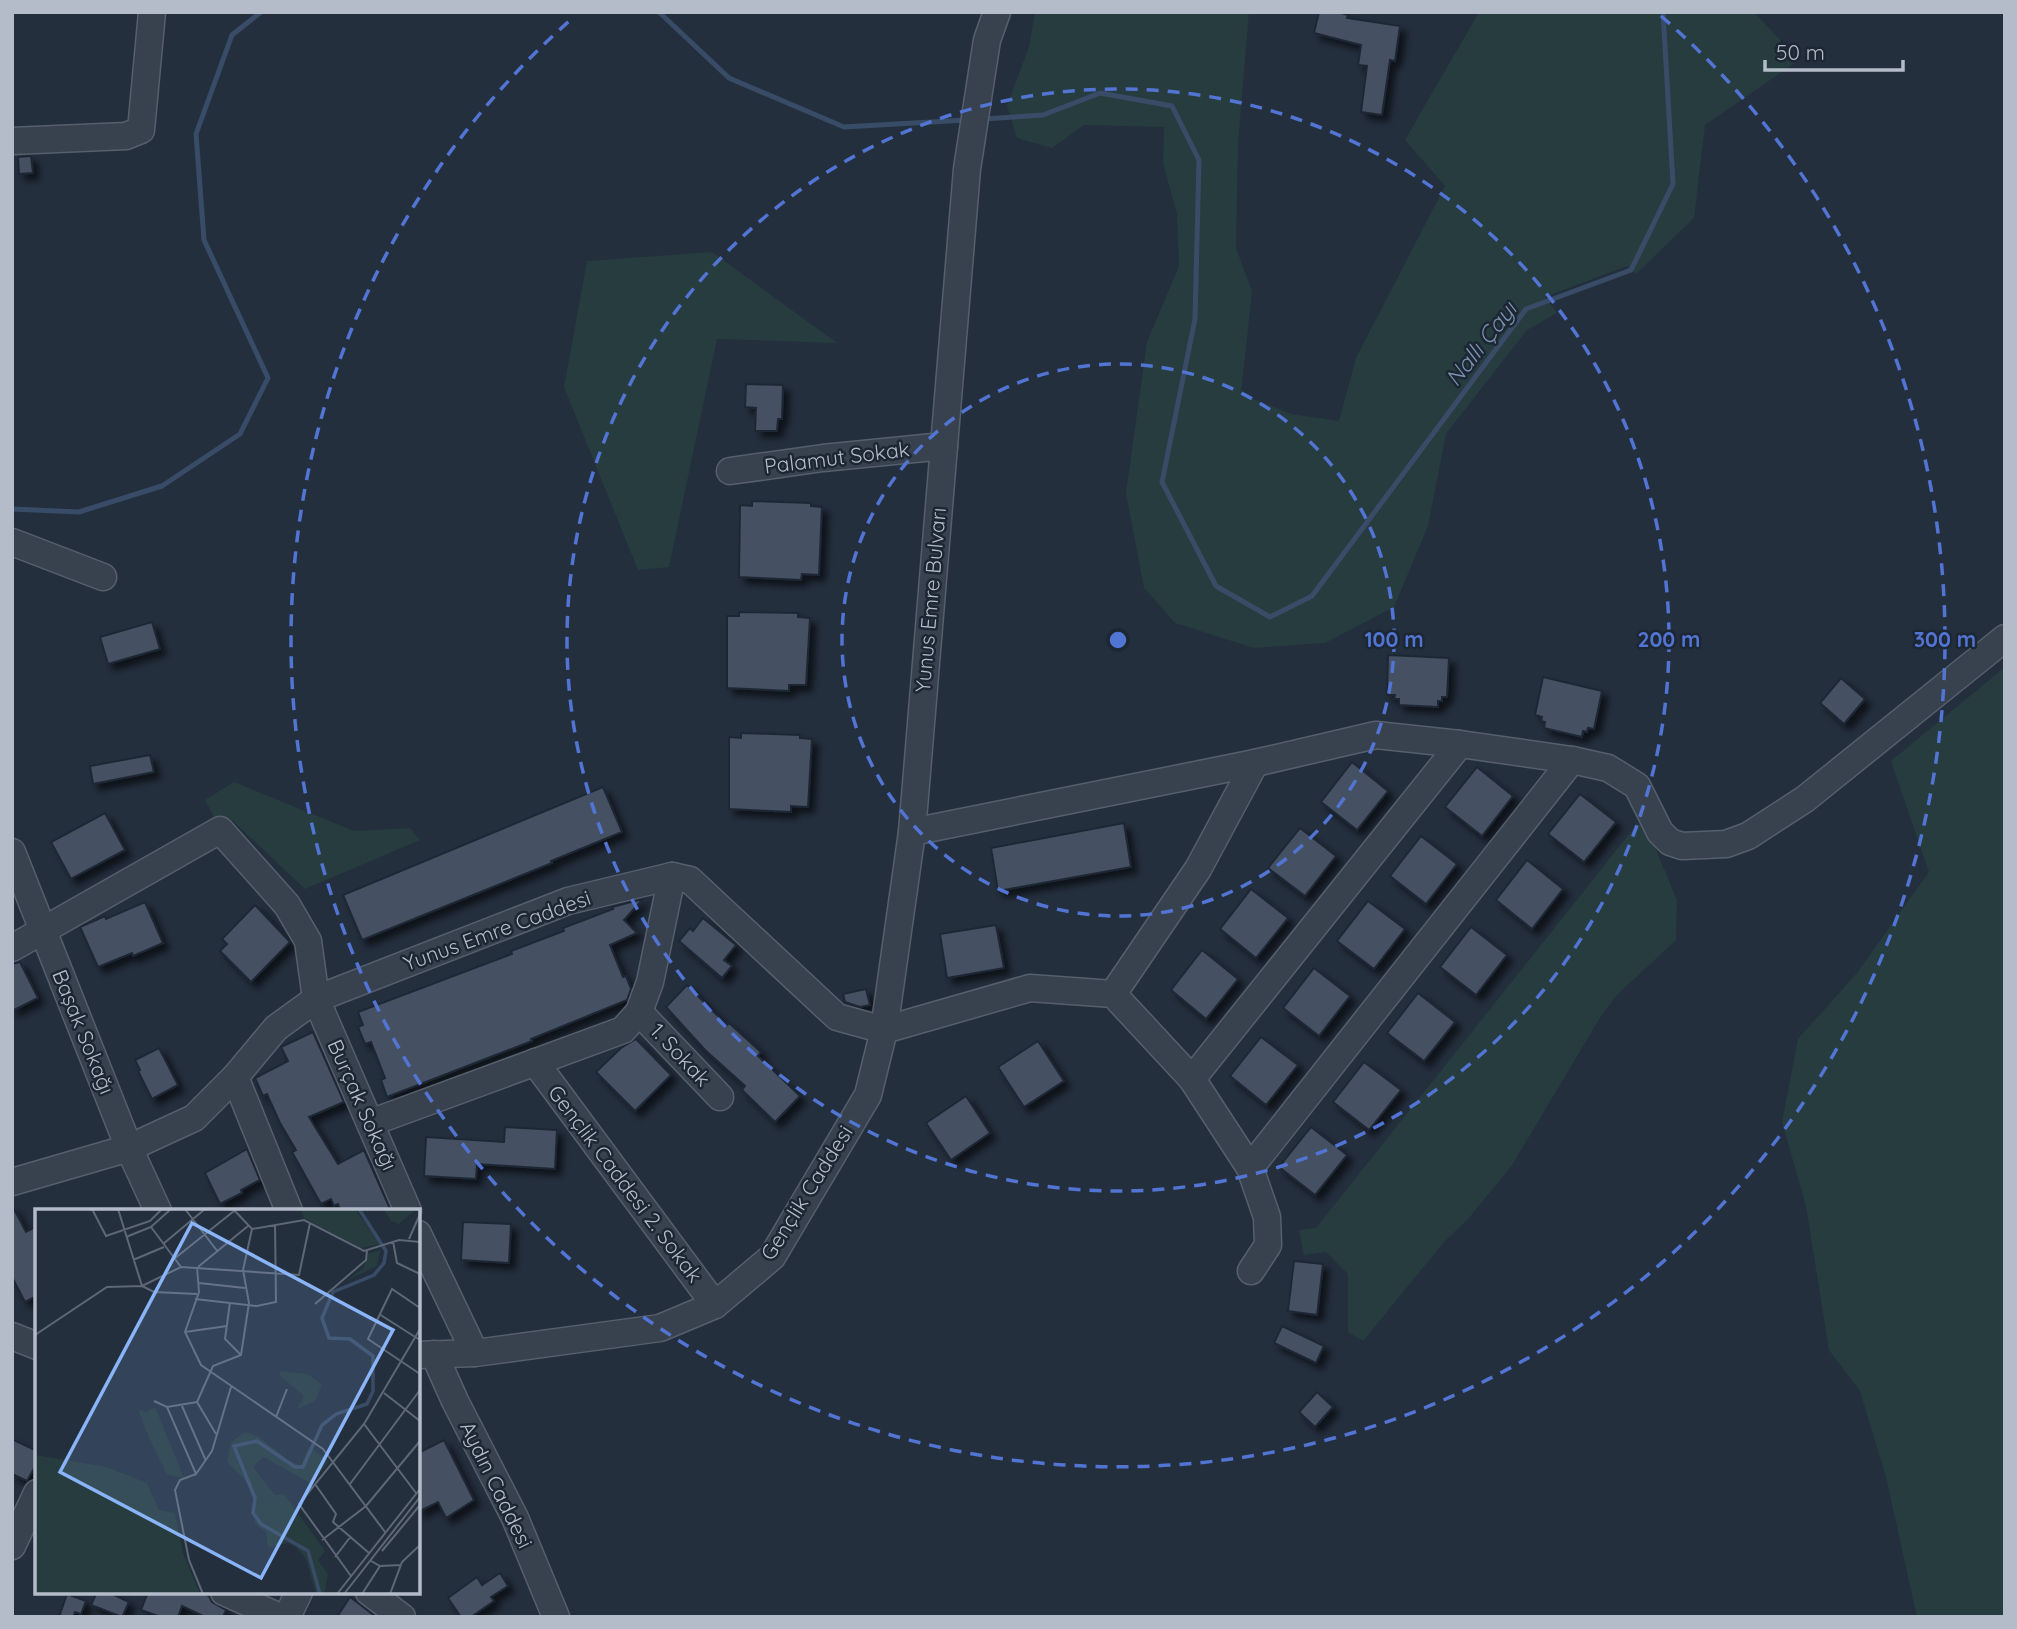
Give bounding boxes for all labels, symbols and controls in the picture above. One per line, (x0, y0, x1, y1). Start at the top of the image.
scale bar (1765, 28, 1903, 72)
text: 50 m (1776, 39, 1825, 65)
water label: Nallı Çayı (1439, 294, 1524, 392)
street label: Palamut Sokak (763, 435, 911, 479)
street label: Yunus Emre Bulvarı (909, 506, 951, 693)
text: 100 m (1364, 626, 1424, 652)
text: 200 m (1638, 626, 1700, 652)
text: 300 m (1914, 626, 1976, 652)
centre of rings (1106, 628, 1130, 652)
street label: Yunus Emre Caddesi (399, 884, 594, 976)
street label: Başak Sokağı (47, 966, 121, 1098)
street label: 1. Sokak (645, 1017, 716, 1091)
street label: Burçak Sokağı (323, 1035, 403, 1174)
street label: Gençlik Caddesi 2. Sokak (543, 1080, 709, 1287)
street label: Gençlik Caddesi (754, 1120, 858, 1265)
inset map (35, 1209, 420, 1594)
street label: Aydın Caddesi (455, 1417, 539, 1552)

